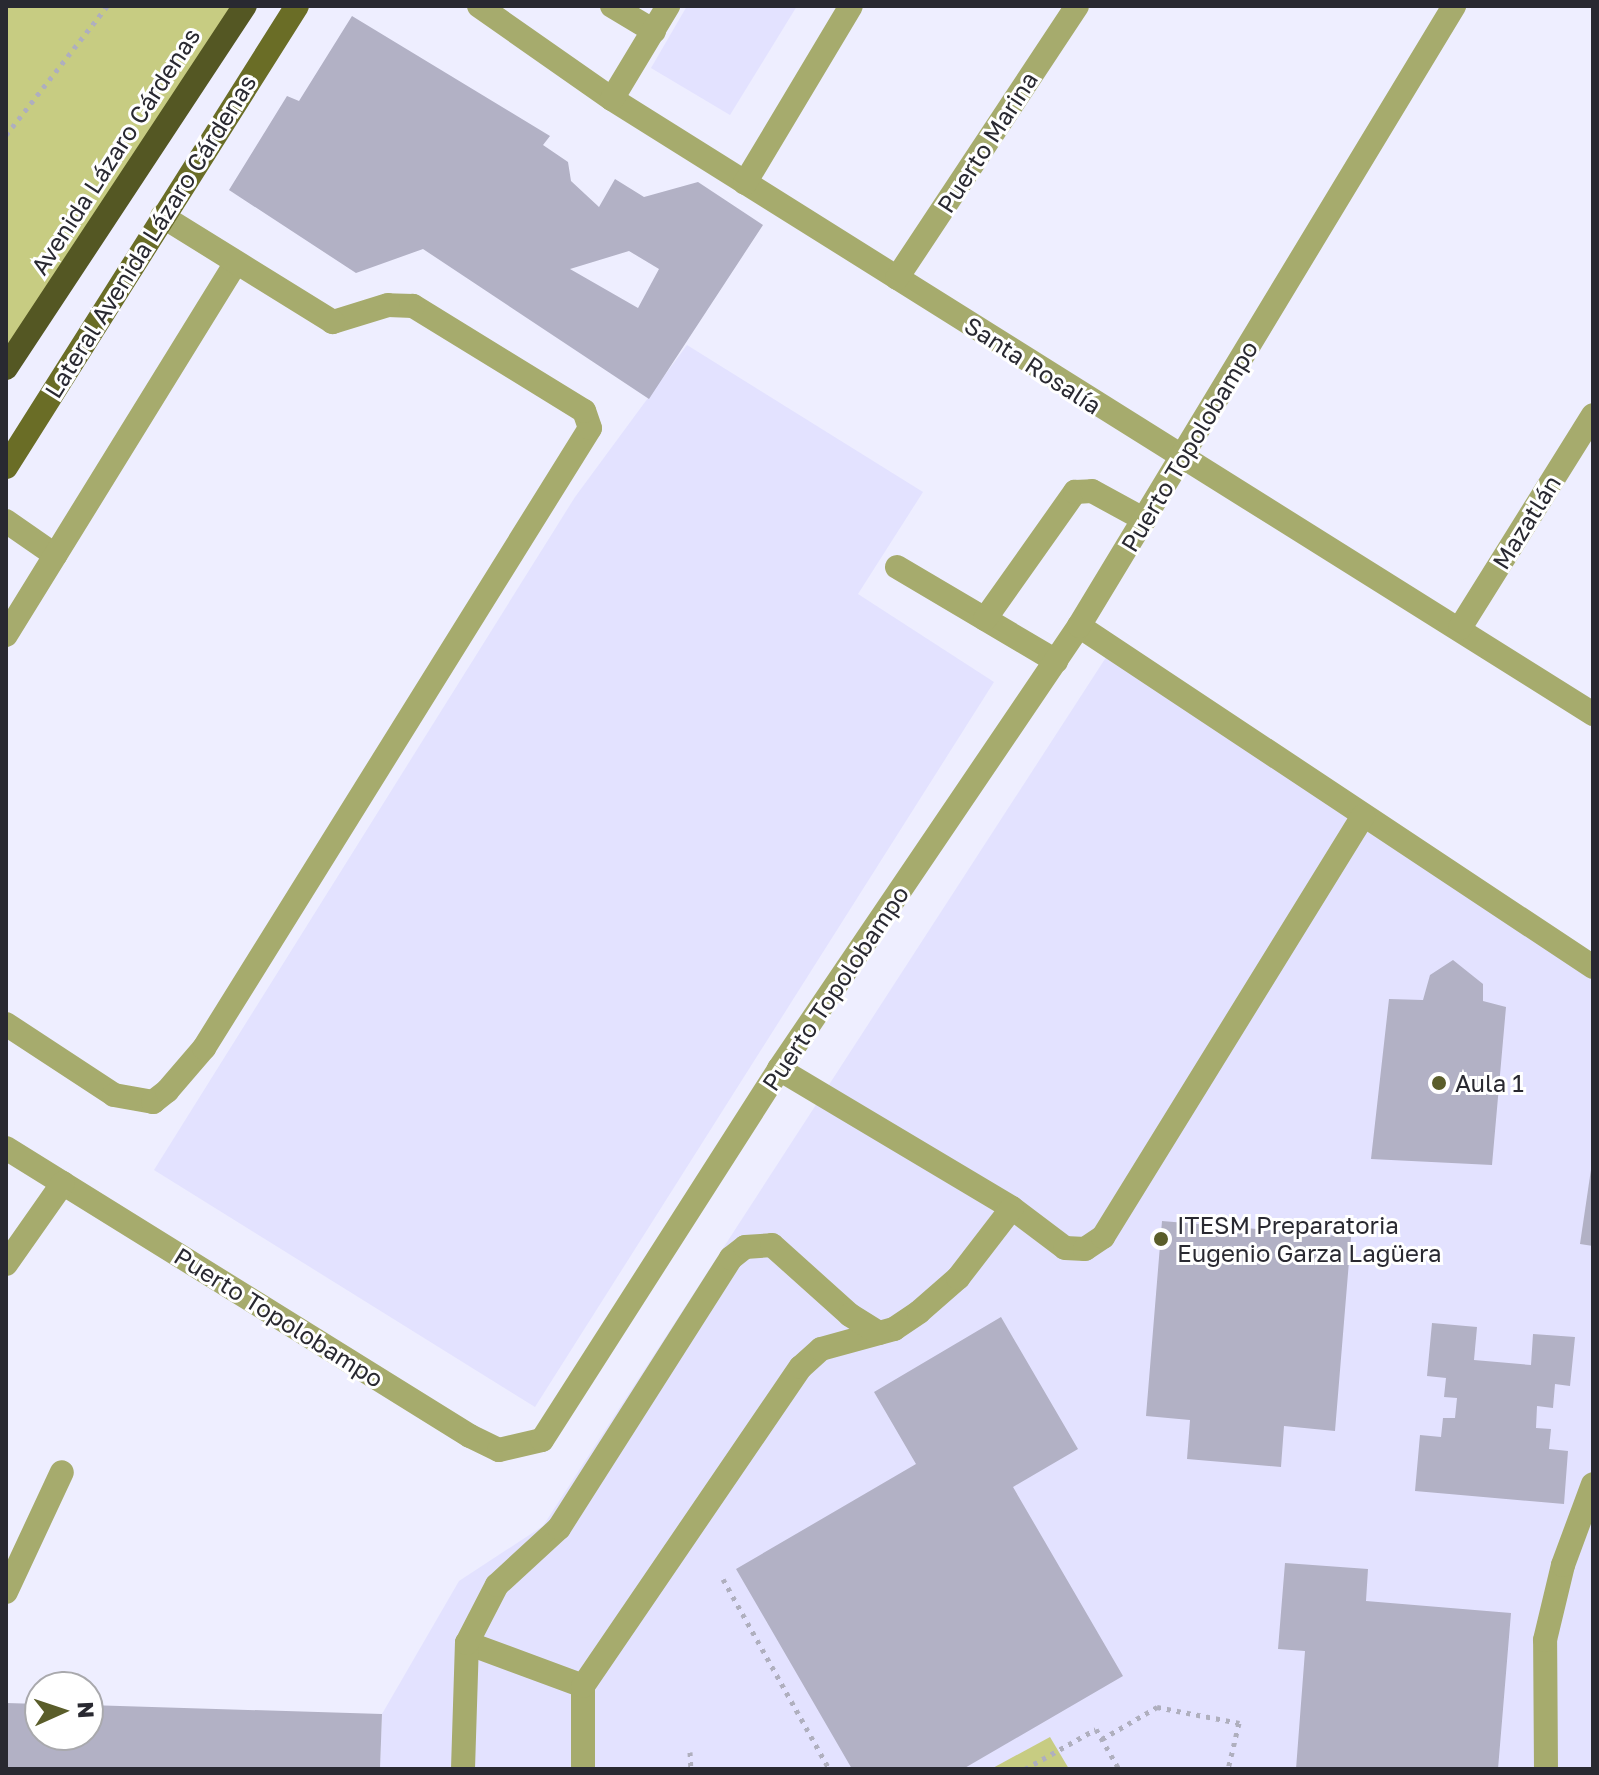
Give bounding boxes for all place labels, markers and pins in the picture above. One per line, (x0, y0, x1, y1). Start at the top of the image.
place label: Aula 1 (1455, 1069, 1524, 1097)
marker: Aula 1 (1430, 1074, 1448, 1092)
place label: ITESM Preparatoria Eugenio Garza Lagüera (1177, 1211, 1442, 1267)
marker: ITESM Preparatoria Eugenio Garza Lagüera (1152, 1230, 1170, 1248)

